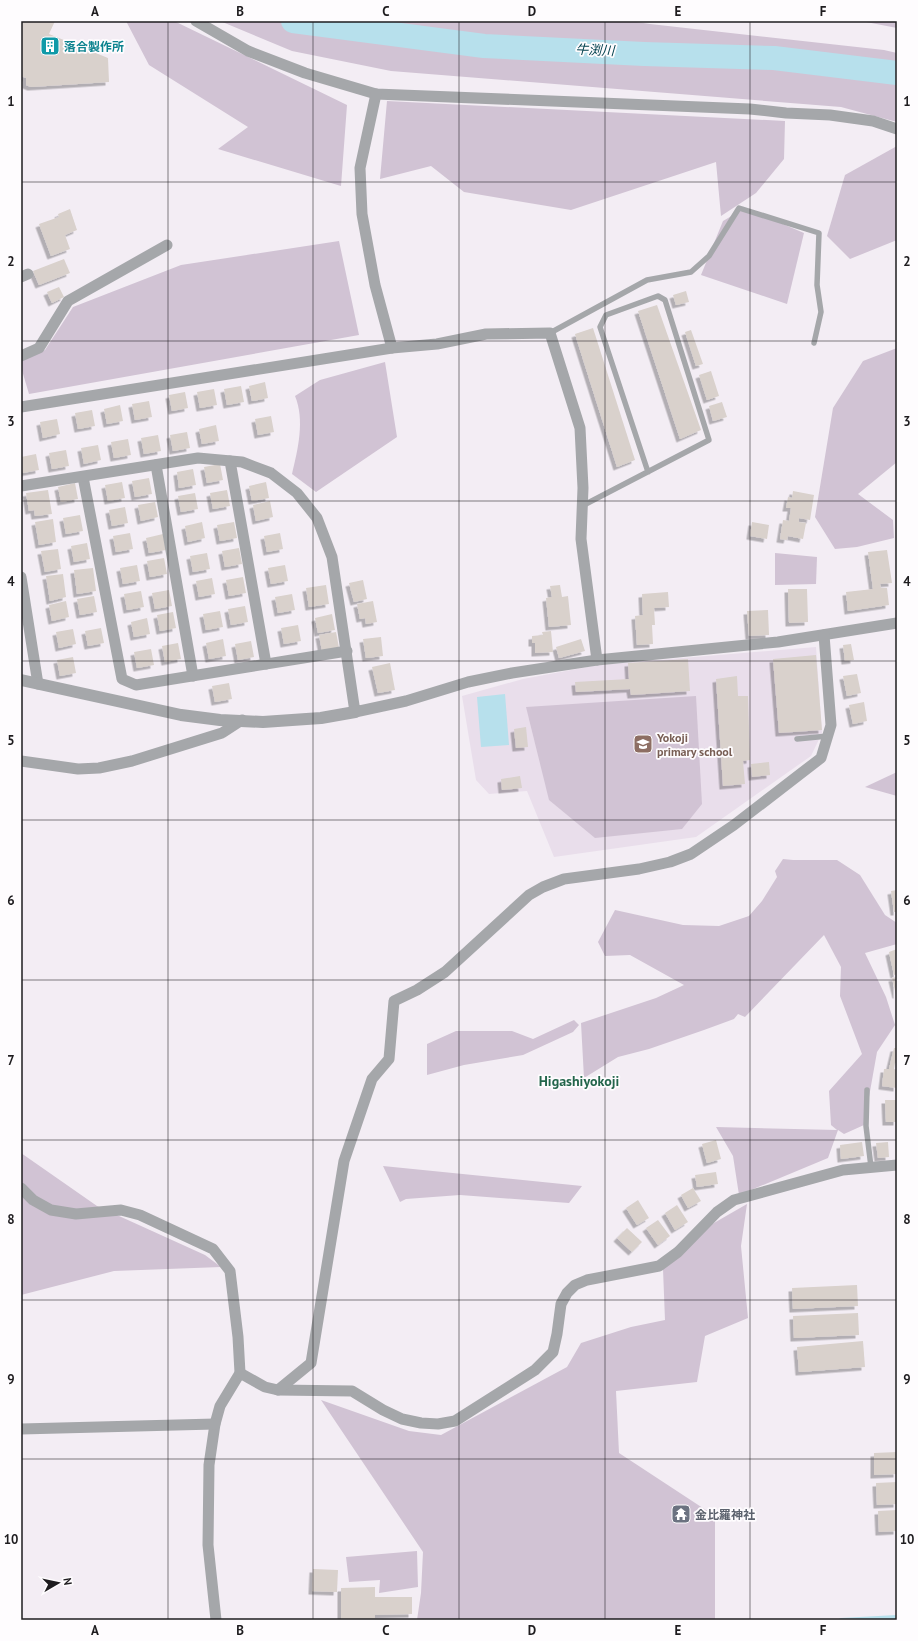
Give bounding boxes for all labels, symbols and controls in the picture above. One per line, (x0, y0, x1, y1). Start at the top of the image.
text: A (91, 3, 99, 20)
text: B (236, 3, 244, 20)
text: C (382, 3, 390, 20)
text: D (528, 3, 536, 20)
text: E (675, 3, 682, 20)
text: F (820, 3, 827, 20)
building icon: 落合製作所 (39, 35, 61, 57)
place label: 落合製作所 (64, 39, 124, 54)
water label: 牛渕川 (575, 41, 617, 59)
text: 1 (7, 93, 15, 110)
text: 1 (903, 93, 911, 110)
text: 2 (7, 253, 15, 270)
text: 2 (903, 253, 911, 270)
text: 3 (7, 413, 15, 430)
text: 3 (903, 413, 911, 430)
text: 4 (7, 573, 15, 590)
text: 4 (903, 573, 911, 590)
place label: Yokoji primary school (656, 730, 733, 759)
text: 5 (7, 732, 15, 749)
text: 5 (903, 732, 911, 749)
school or university icon: Yokoji primary school (632, 733, 654, 755)
text: 6 (7, 892, 15, 909)
text: 6 (903, 892, 911, 909)
text: 7 (7, 1052, 15, 1069)
text: 7 (903, 1052, 911, 1069)
district label: Higashiyokoji (539, 1072, 619, 1090)
text: 8 (7, 1211, 15, 1228)
text: 8 (903, 1211, 911, 1228)
text: 9 (7, 1371, 15, 1388)
text: 9 (903, 1371, 911, 1388)
temple icon: 金比羅神社 (670, 1503, 692, 1525)
place label: 金比羅神社 (695, 1507, 755, 1522)
text: 10 (4, 1531, 18, 1548)
text: 10 (900, 1531, 914, 1548)
north arrow (38, 1563, 78, 1603)
text: N (60, 1577, 75, 1586)
text: A (91, 1622, 99, 1639)
text: B (236, 1622, 244, 1639)
text: C (382, 1622, 390, 1639)
text: D (528, 1622, 536, 1639)
text: E (675, 1622, 682, 1639)
text: F (820, 1622, 827, 1639)

